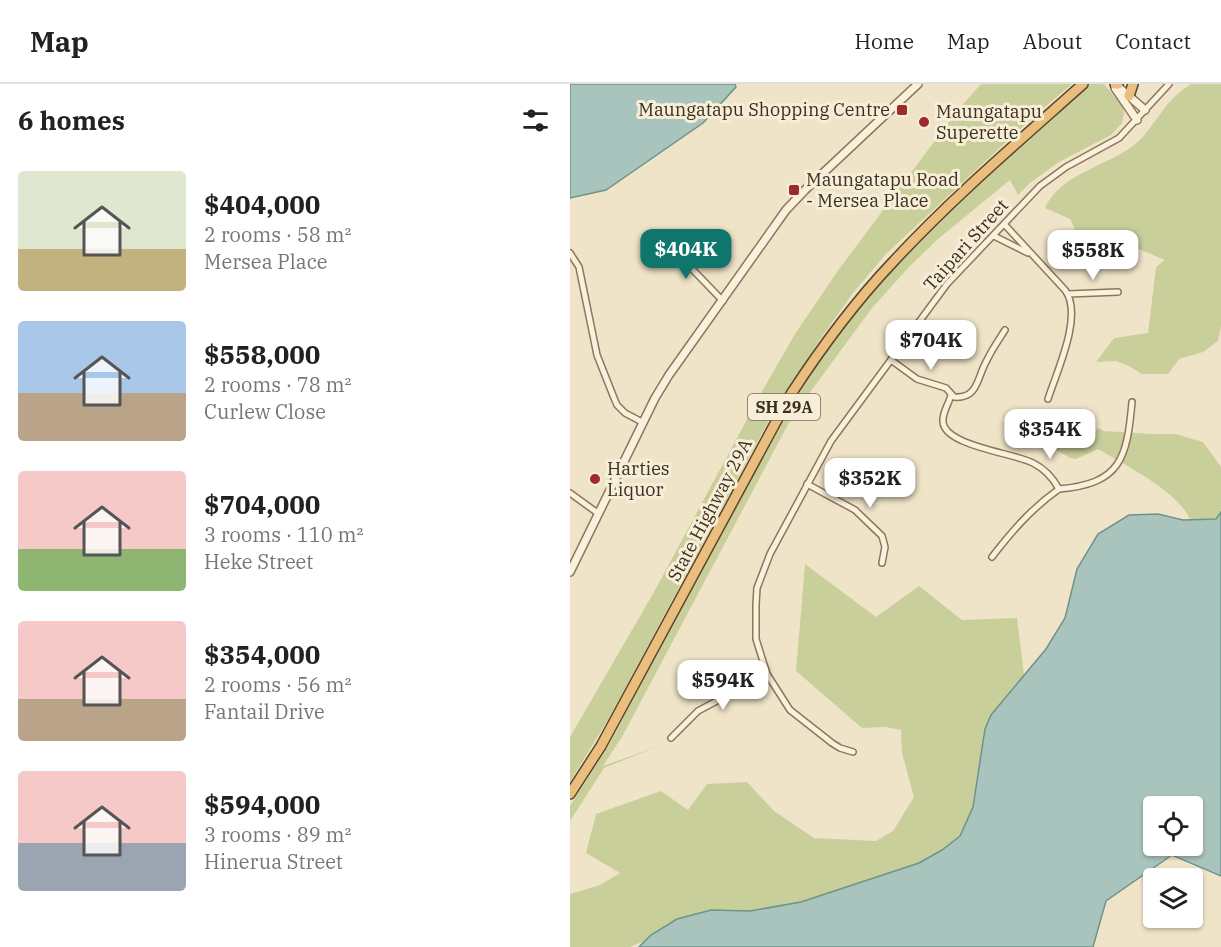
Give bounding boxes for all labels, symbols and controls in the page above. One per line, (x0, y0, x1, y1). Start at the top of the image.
text: Map (30, 23, 89, 60)
text: Home (854, 27, 914, 55)
text: Map (947, 27, 990, 55)
text: About (1023, 27, 1082, 55)
text: Contact (1115, 27, 1191, 55)
place label: Maungatapu Shopping Centre (638, 98, 890, 121)
place label: Maungatapu Superette (936, 100, 1042, 144)
text: 6 homes (18, 103, 125, 137)
marker: Maungatapu Shopping Centre (895, 103, 909, 117)
icon: filters (519, 104, 552, 137)
marker: Maungatapu Superette (917, 115, 931, 129)
place label: Maungatapu Road - Mersea Place (806, 168, 959, 212)
marker: Maungatapu Road - Mersea Place (787, 183, 801, 197)
text: $404,000 (204, 187, 320, 221)
street label: Taipari Street (918, 194, 1013, 295)
icon: home (66, 195, 138, 267)
text: 2 rooms · 58 m² (204, 221, 351, 248)
pin: $404K (644, 229, 728, 280)
pin: $558K (1051, 230, 1135, 281)
text: $404K (654, 235, 718, 262)
text: $558K (1061, 236, 1125, 263)
text: Mersea Place (204, 248, 328, 275)
pin: $704K (889, 320, 973, 371)
text: $704K (899, 326, 963, 353)
text: $558,000 (204, 337, 320, 371)
icon: home (66, 345, 138, 417)
text: 2 rooms · 78 m² (204, 371, 351, 398)
road number: SH 29A (748, 394, 820, 420)
text: Curlew Close (204, 398, 326, 425)
pin: $354K (1008, 409, 1092, 460)
text: $354K (1018, 415, 1082, 442)
street label: State Highway 29A (662, 434, 757, 585)
place label: Harties Liquor (607, 457, 670, 501)
pin: $352K (828, 458, 912, 509)
text: $352K (838, 464, 902, 491)
marker: Harties Liquor (588, 472, 602, 486)
text: $704,000 (204, 487, 320, 521)
icon: home (66, 495, 138, 567)
text: 3 rooms · 110 m² (204, 521, 363, 548)
text: Heke Street (204, 548, 313, 575)
text: $354,000 (204, 637, 320, 671)
icon: home (66, 645, 138, 717)
pin: $594K (681, 660, 765, 711)
text: $594K (691, 666, 755, 693)
text: 2 rooms · 56 m² (204, 671, 351, 698)
text: Fantail Drive (204, 698, 325, 725)
text: $594,000 (204, 787, 320, 821)
icon: home (66, 795, 138, 867)
map controls (1143, 796, 1203, 928)
button: locate (1143, 796, 1203, 856)
text: 3 rooms · 89 m² (204, 821, 351, 848)
text: Hinerua Street (204, 848, 343, 875)
button: layers (1143, 868, 1203, 928)

